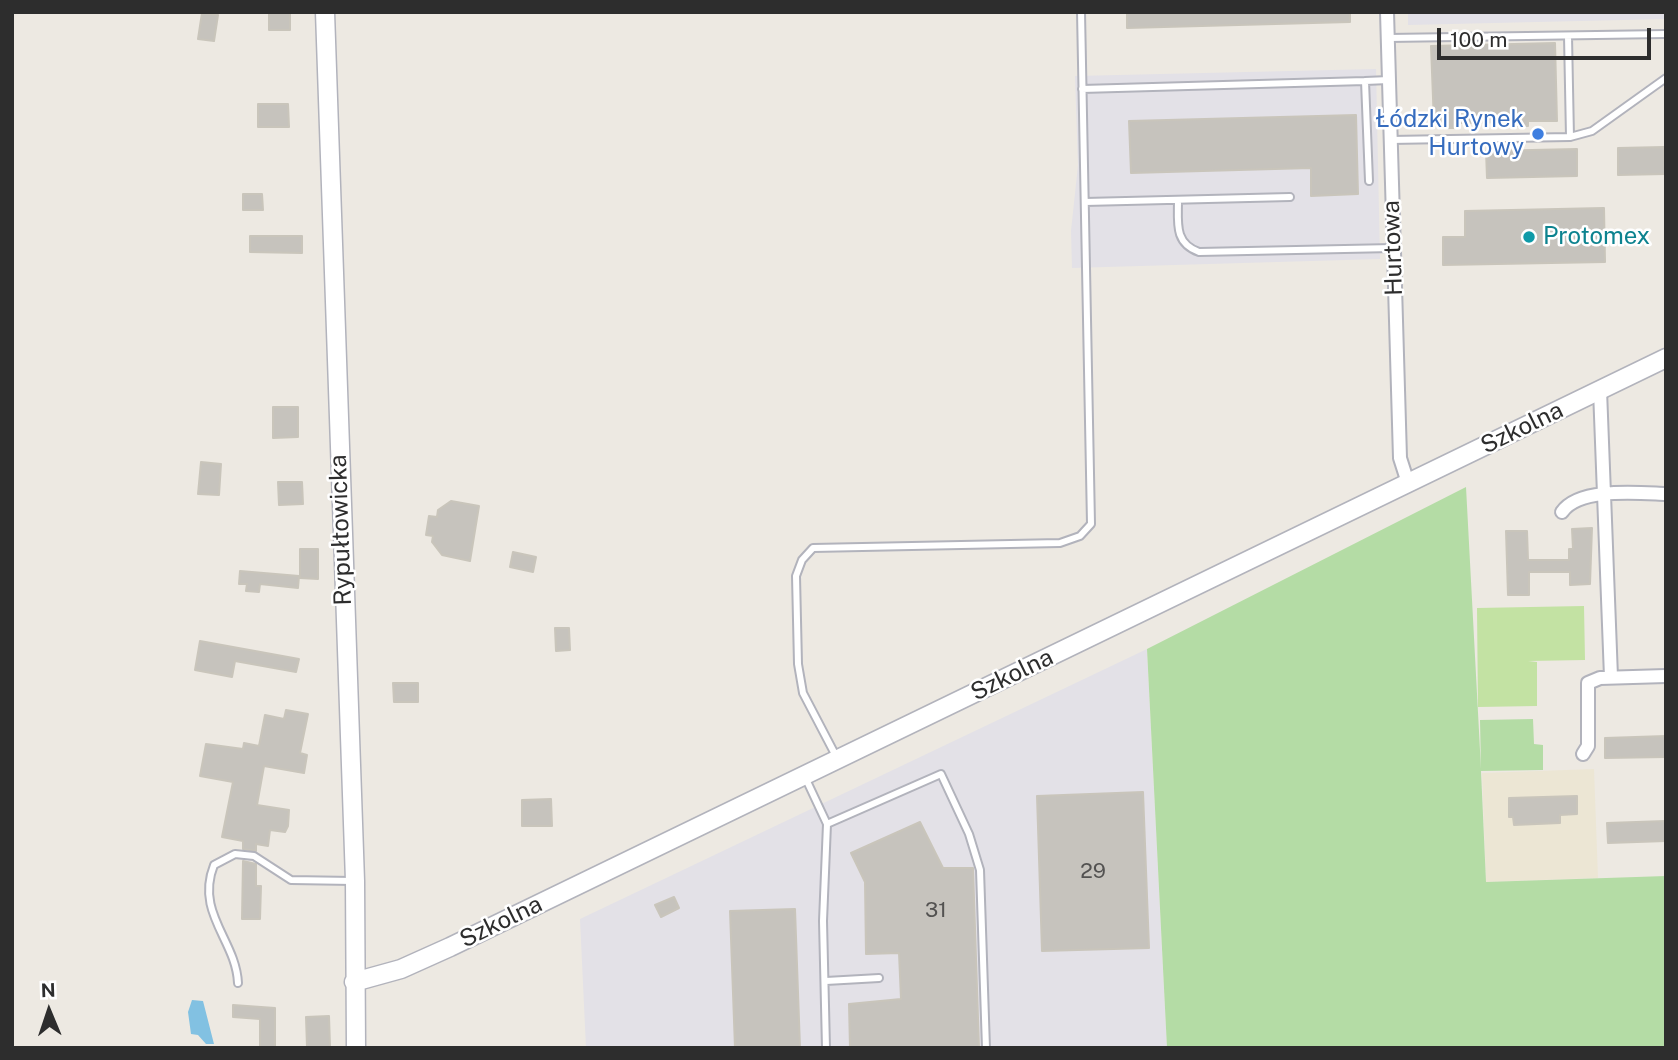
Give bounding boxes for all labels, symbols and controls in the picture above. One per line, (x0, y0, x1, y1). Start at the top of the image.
scale bar (1440, 14, 1654, 58)
text: 100 m (1450, 27, 1507, 52)
place label: Łódzki Rynek Hurtowy (1376, 106, 1524, 162)
marker: Łódzki Rynek Hurtowy (1530, 126, 1546, 142)
street label: Hurtowa (1377, 200, 1409, 296)
place label: Protomex (1543, 223, 1650, 251)
marker: Protomex (1521, 229, 1537, 245)
street label: Szkolna (1476, 396, 1568, 460)
street label: Rypułtowicka (324, 454, 358, 606)
street label: Szkolna (966, 643, 1058, 707)
house number: 29 (1080, 859, 1106, 885)
street label: Szkolna (455, 890, 547, 954)
house number: 31 (925, 898, 947, 924)
north arrow (14, 976, 84, 1046)
text: N (40, 979, 56, 1001)

